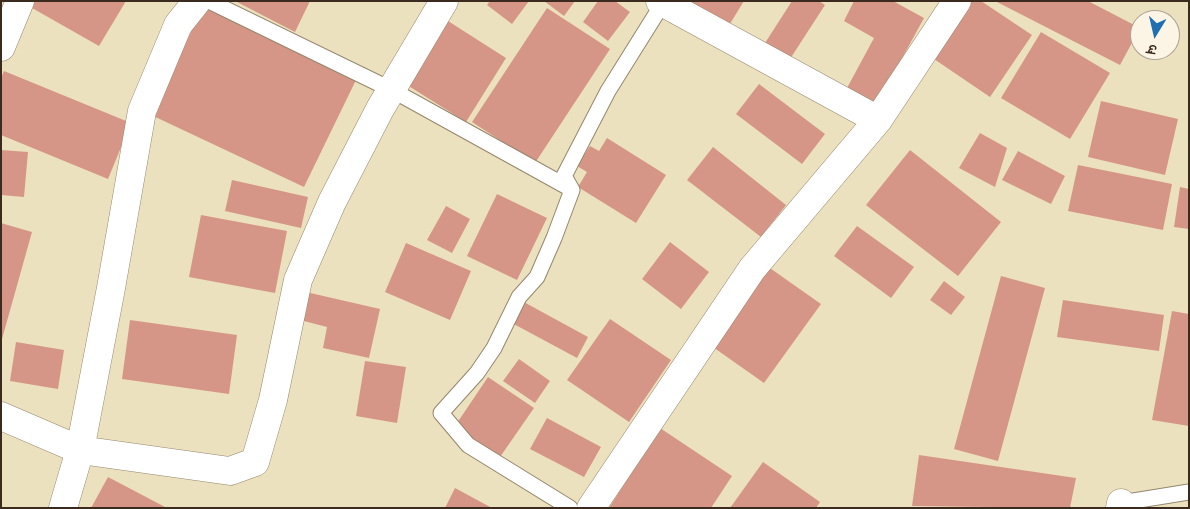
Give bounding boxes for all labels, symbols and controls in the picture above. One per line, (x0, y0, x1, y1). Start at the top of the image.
north arrow (1130, 10, 1180, 60)
text: उ (1147, 37, 1159, 60)

